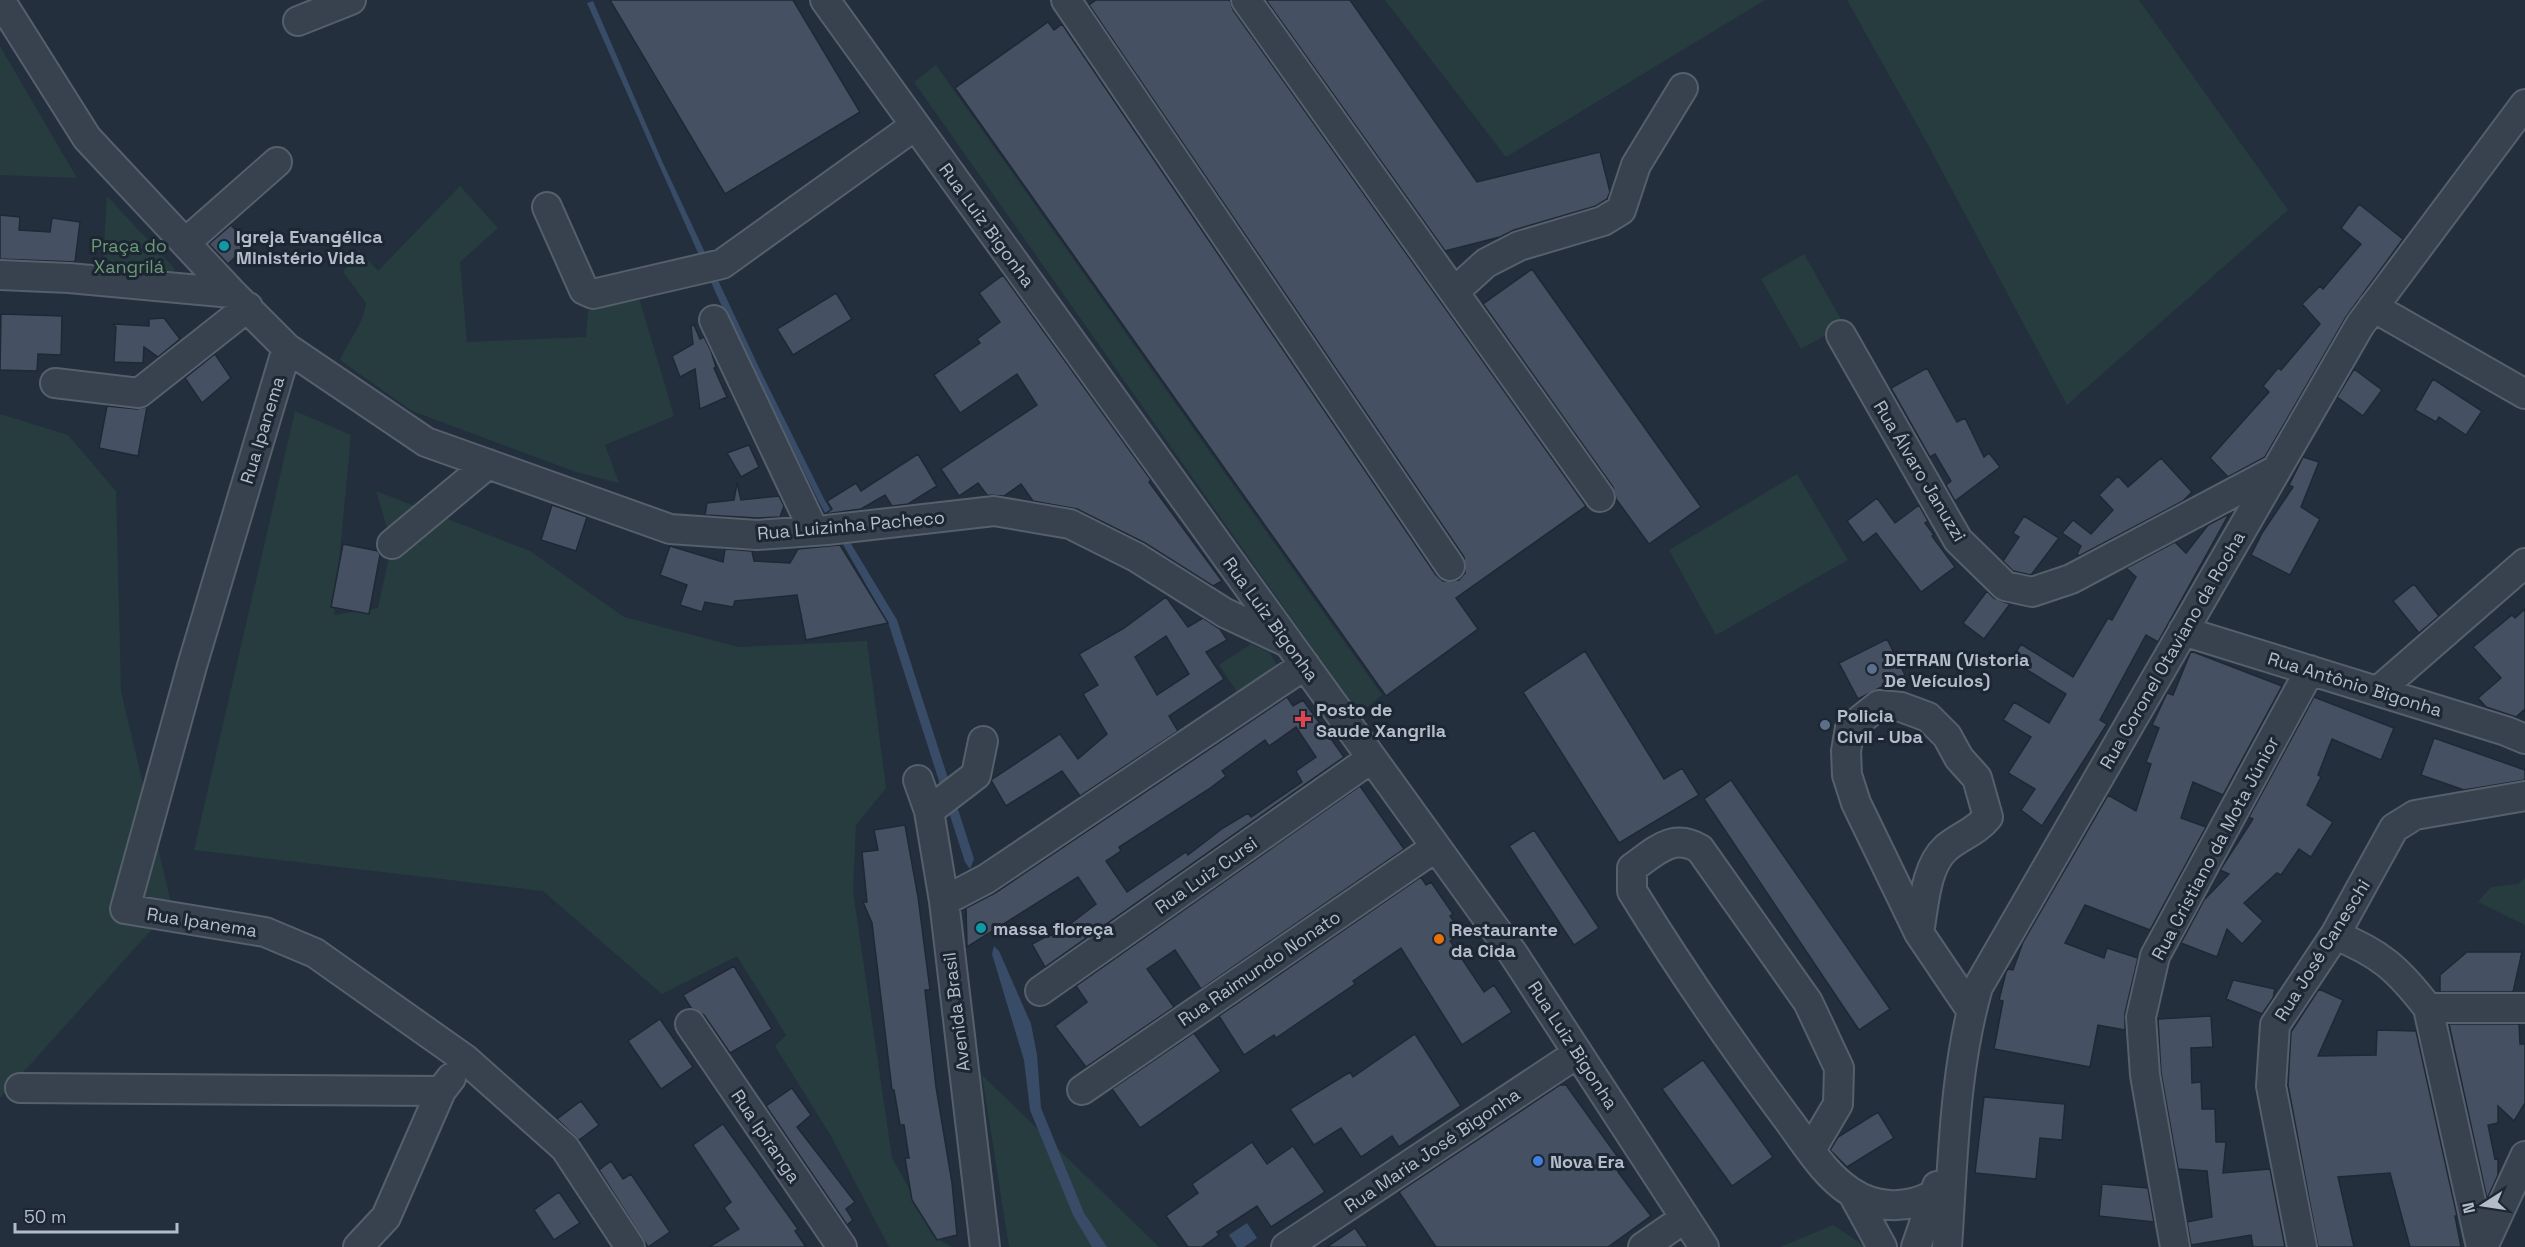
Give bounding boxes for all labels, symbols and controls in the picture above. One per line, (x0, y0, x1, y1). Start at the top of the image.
street label: Rua Luiz Bigonha (934, 158, 1040, 292)
place label: Igreja Evangélica Ministério Vida (236, 225, 383, 269)
park label: Praça do Xangrilá (91, 234, 167, 278)
marker: Igreja Evangélica Ministério Vida (217, 239, 231, 253)
street label: Rua Ipanema (235, 373, 289, 487)
street label: Rua Álvaro Januzzi (1869, 396, 1971, 546)
street label: Rua Luizinha Pacheco (756, 505, 946, 545)
street label: Rua Coronel Otaviano da Rocha (2094, 527, 2250, 773)
street label: Rua Luiz Bigonha (1218, 552, 1324, 686)
street label: Rua Antônio Bigonha (2265, 647, 2445, 721)
place label: DETRAN (Vistoria De Veículos) (1884, 648, 2030, 692)
marker: DETRAN (Vistoria De Veículos) (1865, 662, 1879, 676)
place label: Posto de Saude Xangrila (1316, 698, 1447, 742)
place label: Policia Civil - Uba (1837, 704, 1923, 748)
marker: Posto de Saude Xangrila (1294, 710, 1312, 728)
marker: Policia Civil - Uba (1818, 718, 1832, 732)
street label: Rua Cristiano da Mota Júnior (2146, 732, 2284, 964)
street label: Rua Luiz Cursi (1150, 831, 1262, 919)
street label: Rua José Caneschi (2269, 875, 2375, 1025)
street label: Rua Ipanema (145, 902, 259, 942)
street label: Rua Raimundo Nonato (1173, 905, 1345, 1031)
place label: massa floreça (993, 917, 1114, 940)
place label: Restaurante da Cida (1451, 918, 1558, 962)
marker: massa floreça (974, 921, 988, 935)
marker: Restaurante da Cida (1432, 932, 1446, 946)
street label: Avenida Brasil (937, 951, 975, 1073)
street label: Rua Luiz Bigonha (1523, 977, 1623, 1113)
street label: Rua Maria José Bigonha (1340, 1083, 1524, 1217)
street label: Rua Ipiranga (726, 1085, 806, 1187)
place label: Nova Era (1550, 1150, 1625, 1173)
marker: Nova Era (1531, 1154, 1545, 1168)
north arrow (2453, 1175, 2513, 1235)
scale bar (15, 1196, 177, 1234)
text: N (2457, 1201, 2480, 1215)
text: 50 m (24, 1205, 66, 1228)

